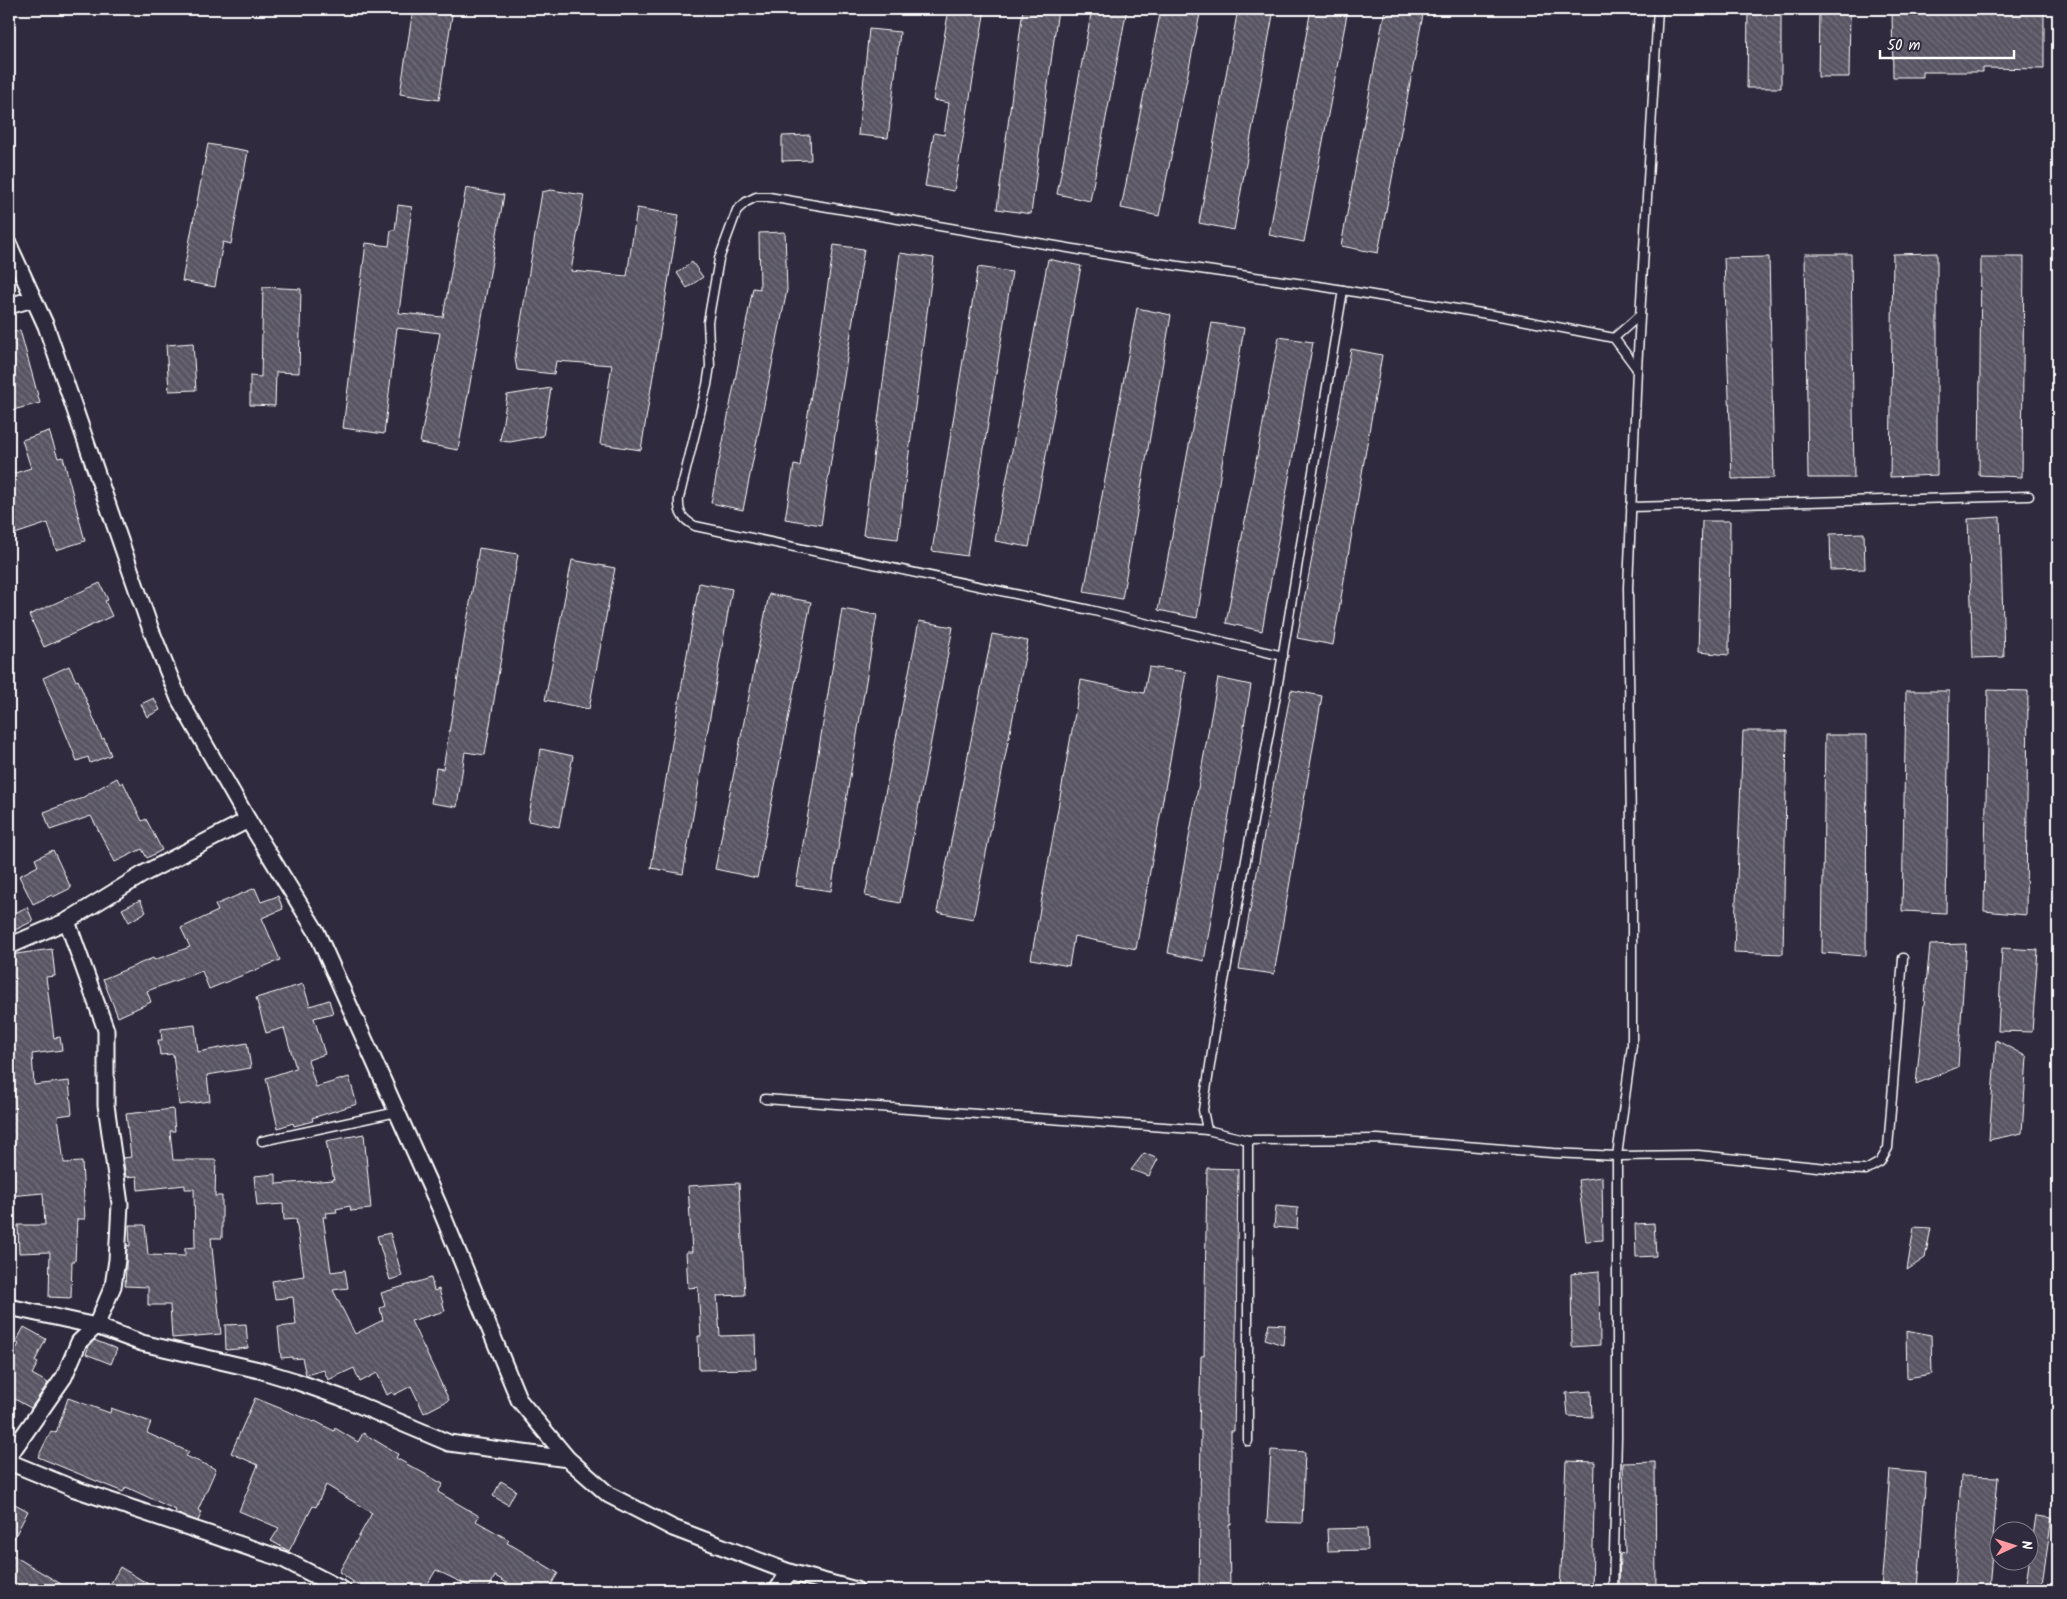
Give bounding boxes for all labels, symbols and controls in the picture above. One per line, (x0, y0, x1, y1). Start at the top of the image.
scale bar (1880, 28, 2013, 60)
text: 50 m (1887, 34, 1921, 58)
north arrow (1990, 1522, 2040, 1572)
text: N (2015, 1540, 2037, 1550)

